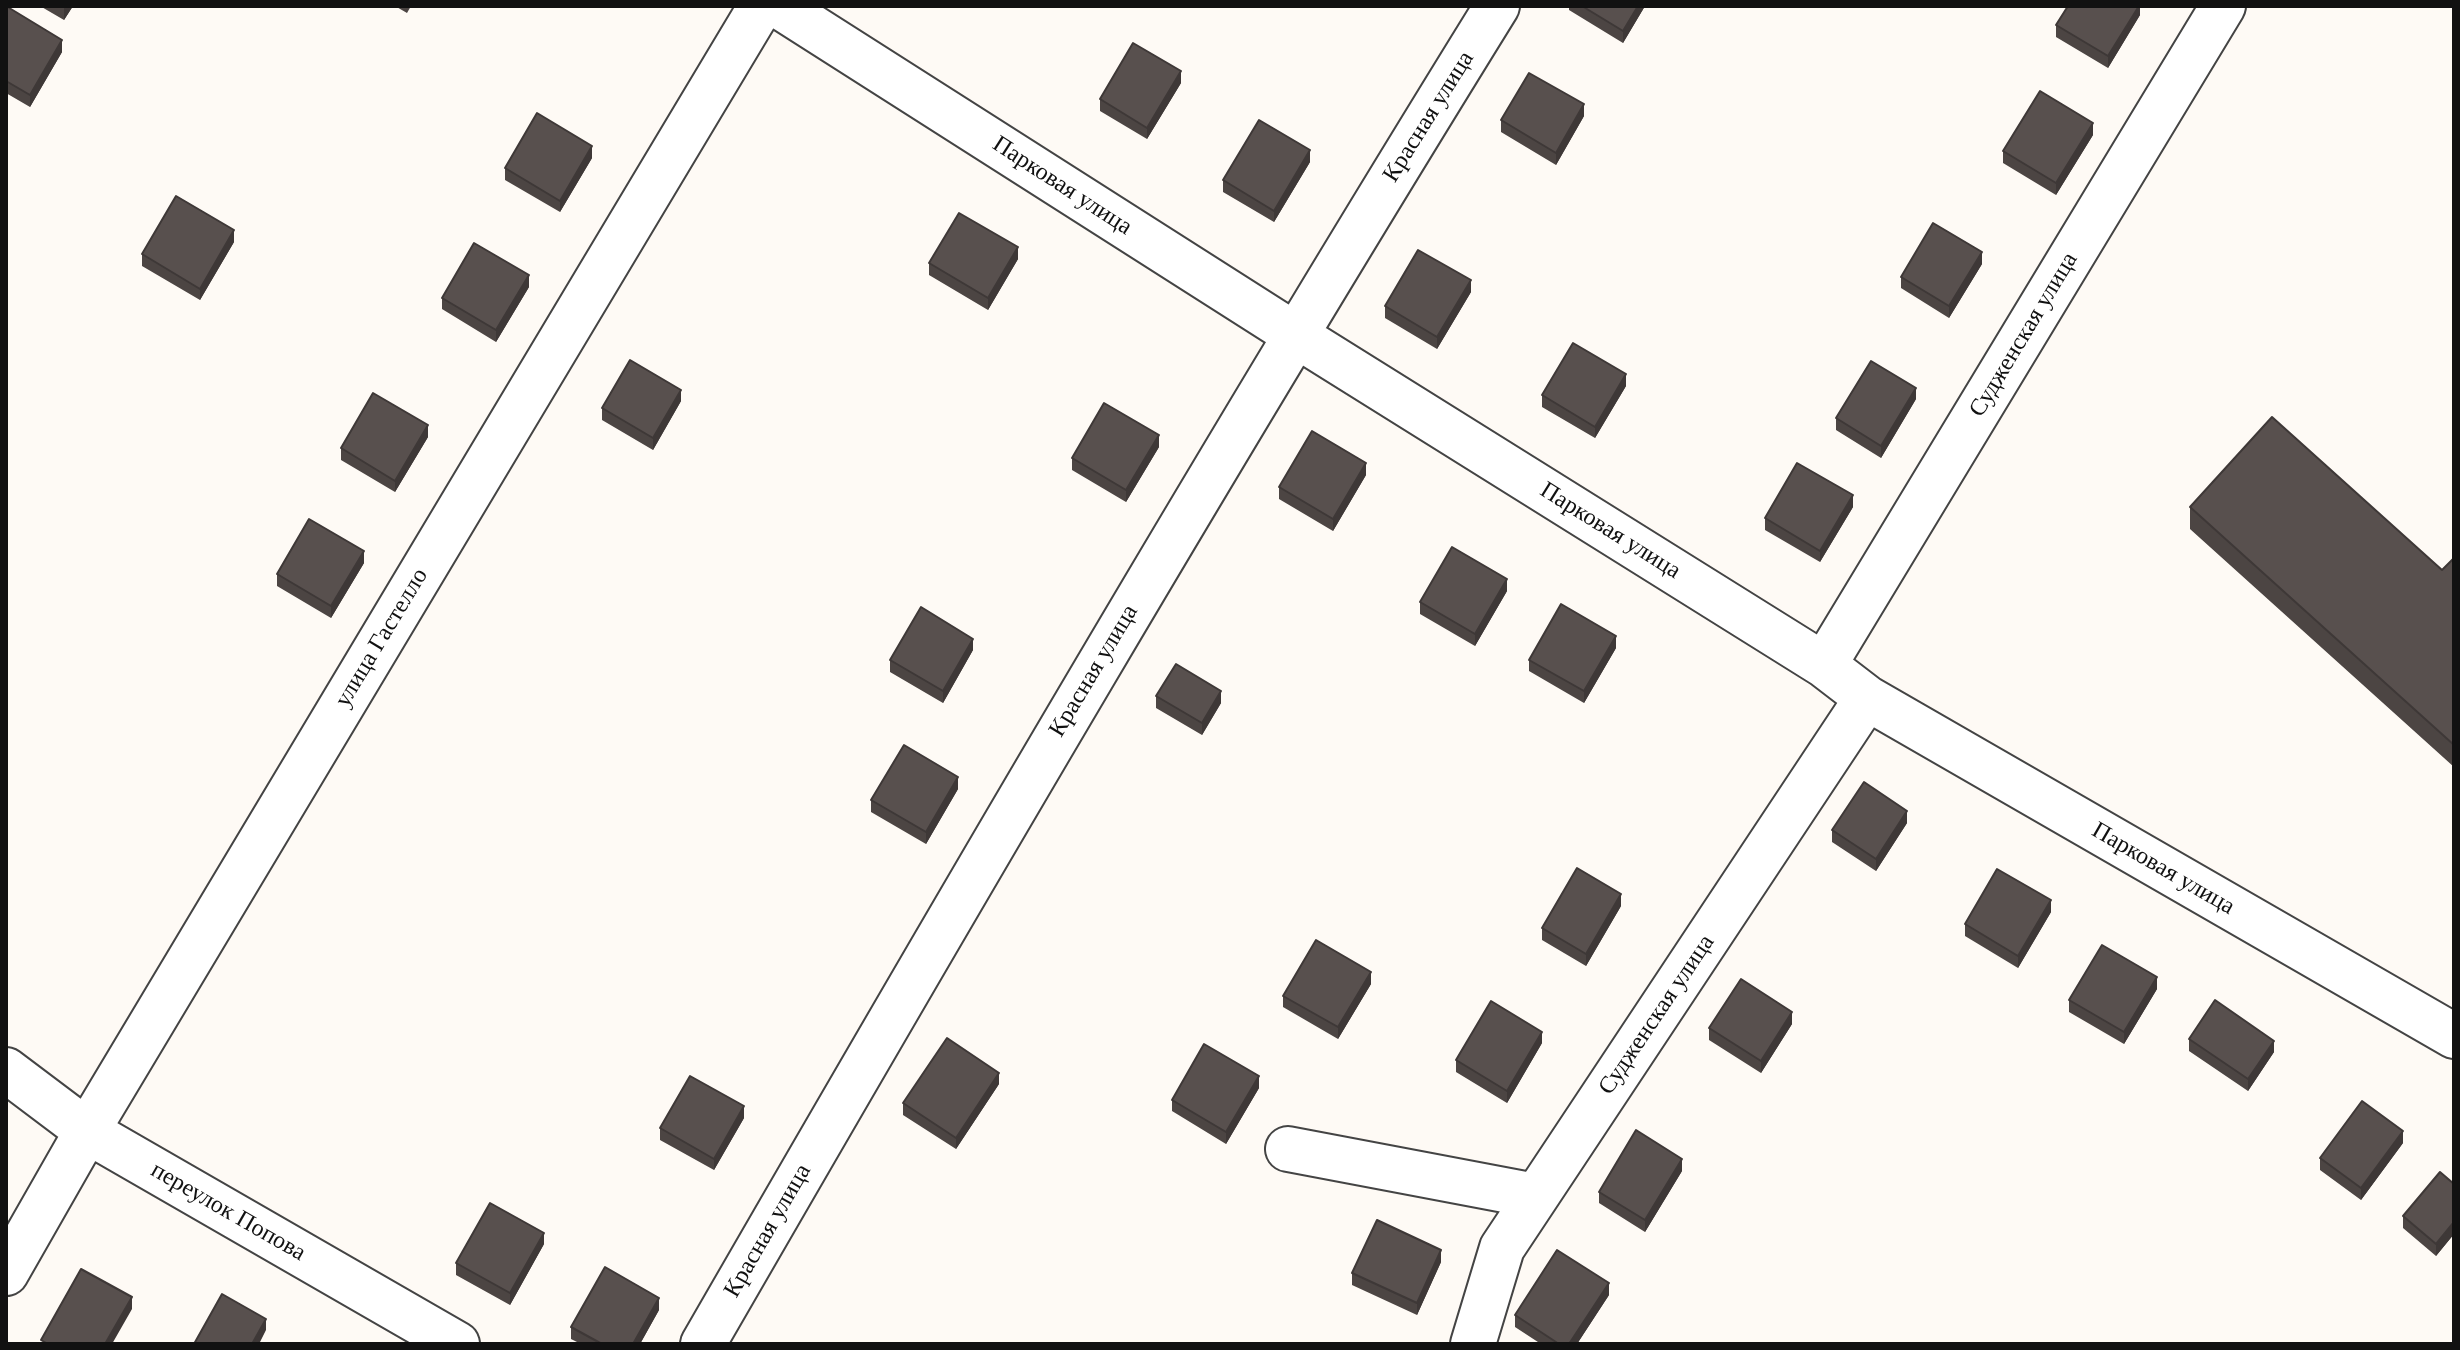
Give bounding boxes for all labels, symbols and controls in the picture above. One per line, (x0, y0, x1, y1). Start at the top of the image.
street label: Красная улица (1377, 46, 1481, 188)
street label: Парковая улица (987, 130, 1137, 242)
street label: Судженская улица (1964, 248, 2084, 422)
street label: Парковая улица (1534, 476, 1686, 586)
street label: улица Гастелло (329, 563, 435, 713)
street label: Красная улица (1043, 600, 1145, 742)
street label: Парковая улица (2086, 816, 2240, 922)
street label: Судженская улица (1593, 930, 1721, 1100)
street label: переулок Попова (145, 1156, 311, 1268)
street label: Красная улица (718, 1159, 818, 1303)

